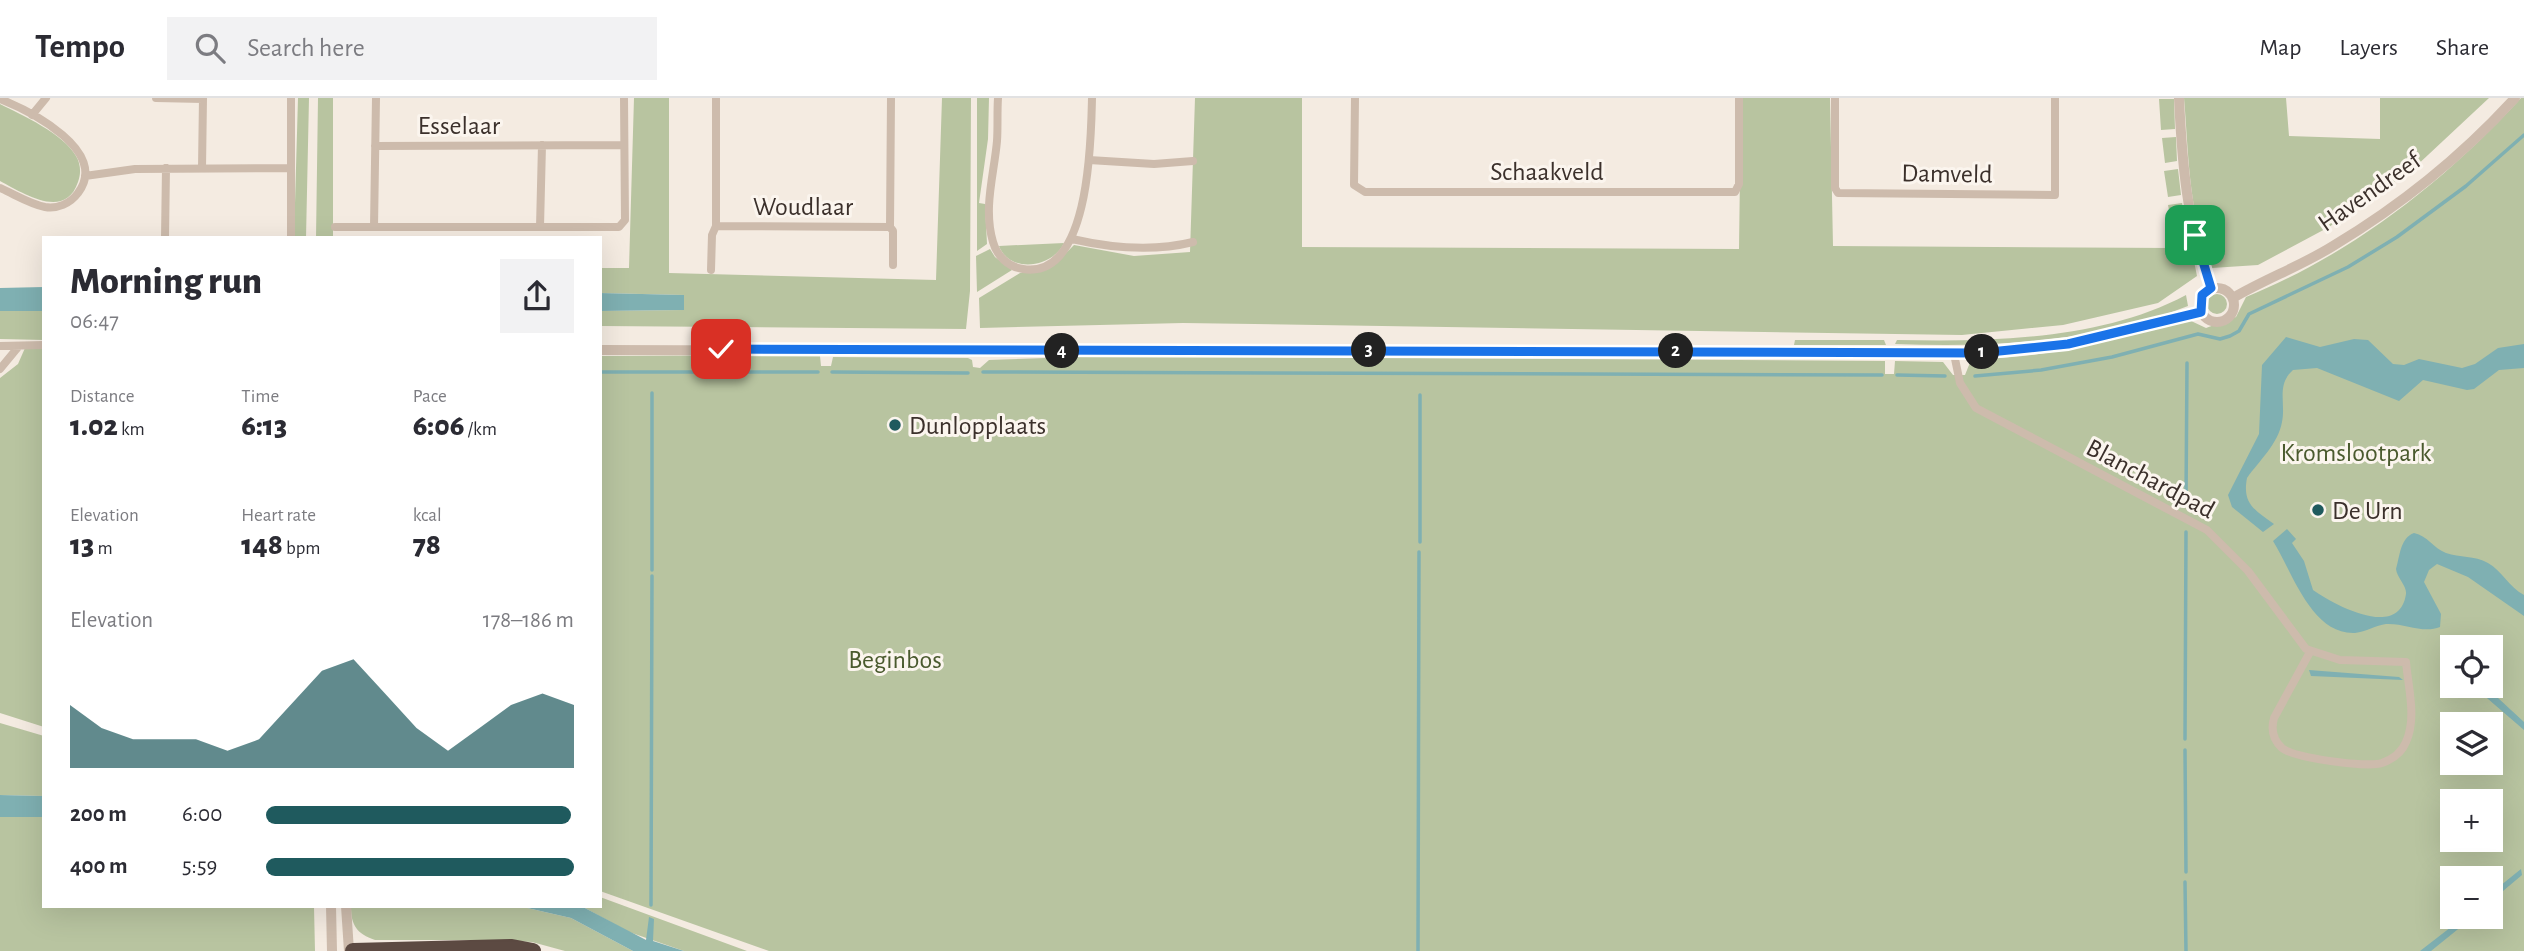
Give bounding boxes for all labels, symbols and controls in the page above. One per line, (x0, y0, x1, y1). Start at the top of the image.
search box (167, 17, 657, 80)
icon: search (191, 29, 229, 67)
text: Tempo (35, 31, 125, 64)
text: Search here (247, 35, 365, 61)
text: Map (2259, 36, 2301, 60)
text: Layers (2339, 36, 2398, 60)
text: Share (2436, 36, 2489, 60)
street label: Esselaar (418, 113, 501, 139)
street label: Havendreef (2314, 146, 2427, 237)
street label: Schaakveld (1490, 159, 1604, 185)
street label: Damveld (1901, 160, 1993, 188)
street label: Woudlaar (753, 194, 854, 220)
pin (2165, 205, 2225, 265)
icon: arrive (2176, 216, 2214, 254)
button: share (500, 259, 574, 333)
text: Morning run (70, 263, 262, 301)
text: 06:47 (70, 310, 119, 333)
pin (691, 319, 751, 379)
icon: check (702, 330, 740, 368)
pin: 3 (1352, 332, 1386, 368)
pin: 4 (1044, 334, 1080, 368)
pin: 2 (1658, 334, 1694, 368)
pin: 1 (1965, 334, 2000, 370)
text: 3 (1364, 340, 1373, 359)
text: 4 (1057, 341, 1066, 360)
text: 2 (1671, 341, 1680, 360)
text: 1 (1978, 342, 1985, 361)
text: Distance (70, 387, 134, 406)
text: Time (241, 387, 279, 406)
text: Pace (413, 387, 447, 406)
text: 1.02 (70, 411, 118, 441)
text: 6:13 (241, 411, 287, 441)
text: 6:06 (413, 411, 464, 441)
place label: Dunlopplaats (909, 413, 1046, 439)
marker: Dunlopplaats (887, 417, 903, 433)
text: km (118, 420, 145, 439)
text: /km (464, 420, 497, 439)
street label: Blanchardpad (2082, 434, 2219, 524)
park label: Kromslootpark (2281, 440, 2432, 466)
place label: De Urn (2332, 498, 2403, 524)
marker: De Urn (2310, 502, 2326, 518)
text: Elevation (70, 506, 139, 525)
text: Heart rate (241, 506, 316, 525)
text: kcal (413, 506, 442, 525)
text: 13 (70, 530, 94, 560)
text: 148 (241, 530, 283, 560)
text: 78 (413, 530, 441, 560)
text: m (94, 539, 113, 558)
text: bpm (283, 539, 320, 558)
text: Elevation (70, 609, 153, 632)
text: 178–186 m (483, 609, 574, 632)
map controls (2440, 635, 2503, 929)
button: locate (2440, 635, 2503, 698)
park label: Beginbos (848, 647, 942, 673)
button: layers (2440, 712, 2503, 775)
button: + (2440, 789, 2503, 852)
text: 200 m (70, 803, 127, 826)
text: 6:00 (182, 803, 222, 826)
text: 400 m (70, 855, 128, 878)
text: 5:59 (182, 855, 217, 878)
button: − (2440, 866, 2503, 929)

